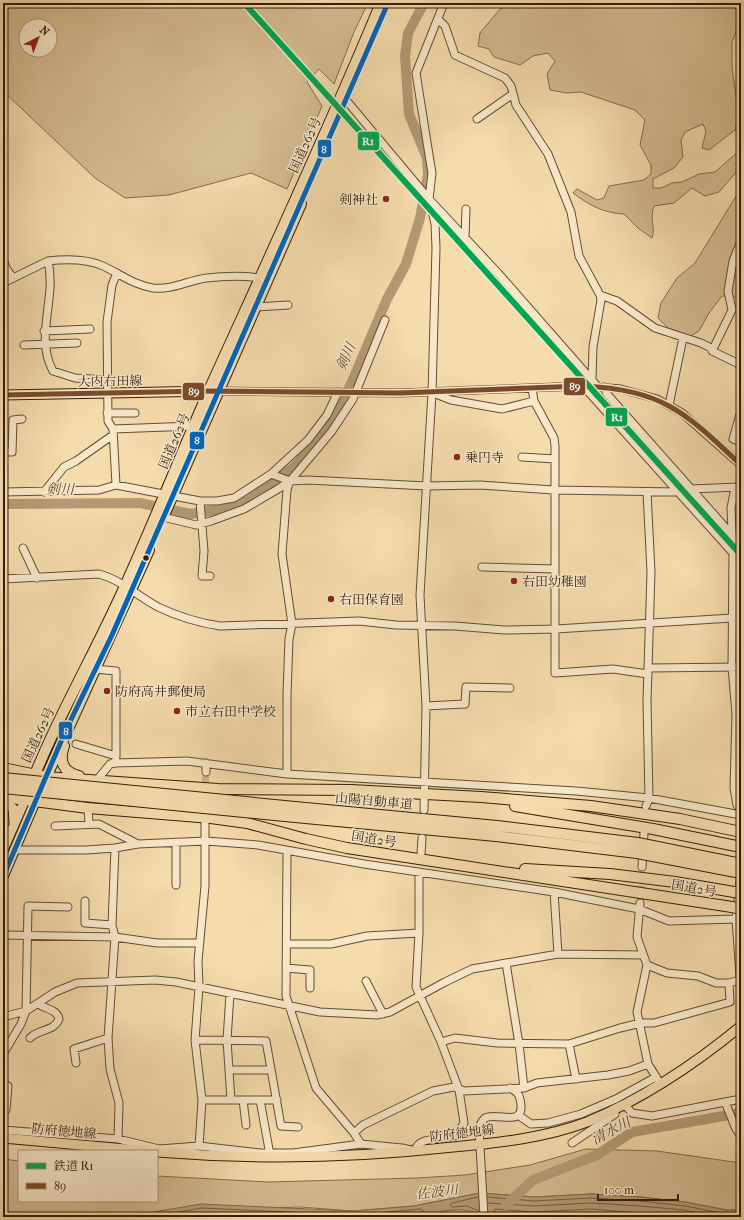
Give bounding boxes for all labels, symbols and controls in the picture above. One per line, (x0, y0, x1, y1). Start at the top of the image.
north arrow (18, 18, 58, 58)
text: N (37, 23, 52, 39)
street label: 国道262号 (286, 115, 324, 175)
line badge: R1 (357, 131, 380, 151)
text: R1 (362, 135, 374, 148)
line badge: 8 (317, 139, 332, 158)
text: 8 (321, 143, 327, 156)
place label: 剣神社 (339, 192, 378, 207)
marker: 剣神社 (381, 194, 391, 204)
water label: 剣川 (333, 339, 360, 373)
street label: 大内右田線 (77, 373, 143, 389)
line badge: 89 (563, 377, 586, 396)
text: 89 (569, 380, 581, 393)
line badge: 89 (182, 382, 205, 401)
text: 89 (188, 385, 200, 398)
line badge: R1 (605, 407, 628, 427)
street label: 国道262号 (155, 411, 193, 471)
text: R1 (611, 411, 623, 424)
line badge: 8 (189, 431, 205, 450)
text: 8 (194, 434, 200, 447)
place label: 乗円寺 (465, 450, 504, 465)
marker: 乗円寺 (452, 452, 462, 462)
water label: 剣川 (46, 481, 76, 498)
unlabelled marker (141, 553, 151, 563)
place label: 右田幼稚園 (522, 574, 587, 589)
marker: 右田幼稚園 (509, 576, 519, 586)
place label: 右田保育園 (339, 592, 404, 607)
marker: 右田保育園 (326, 594, 336, 604)
place label: 防府高井郵便局 (115, 684, 206, 699)
marker: 防府高井郵便局 (102, 686, 112, 696)
place label: 市立右田中学校 (185, 704, 276, 719)
street label: 国道262号 (19, 705, 57, 765)
marker: 市立右田中学校 (172, 706, 182, 716)
line badge: 8 (58, 721, 73, 740)
text: 8 (63, 725, 69, 738)
street label: 山陽自動車道 (334, 790, 414, 812)
street label: 国道2号 (350, 828, 398, 850)
street label: 国道2号 (670, 877, 718, 899)
water label: 清水川 (588, 1113, 635, 1148)
street label: 防府徳地線 (31, 1121, 97, 1141)
street label: 防府徳地線 (429, 1122, 495, 1144)
legend (18, 1150, 158, 1202)
text: 鉄道 R1 (53, 1159, 94, 1173)
scale bar (598, 1176, 678, 1202)
text: 89 (54, 1179, 66, 1193)
water label: 佐波川 (415, 1181, 461, 1203)
text: 100 m (604, 1183, 634, 1197)

